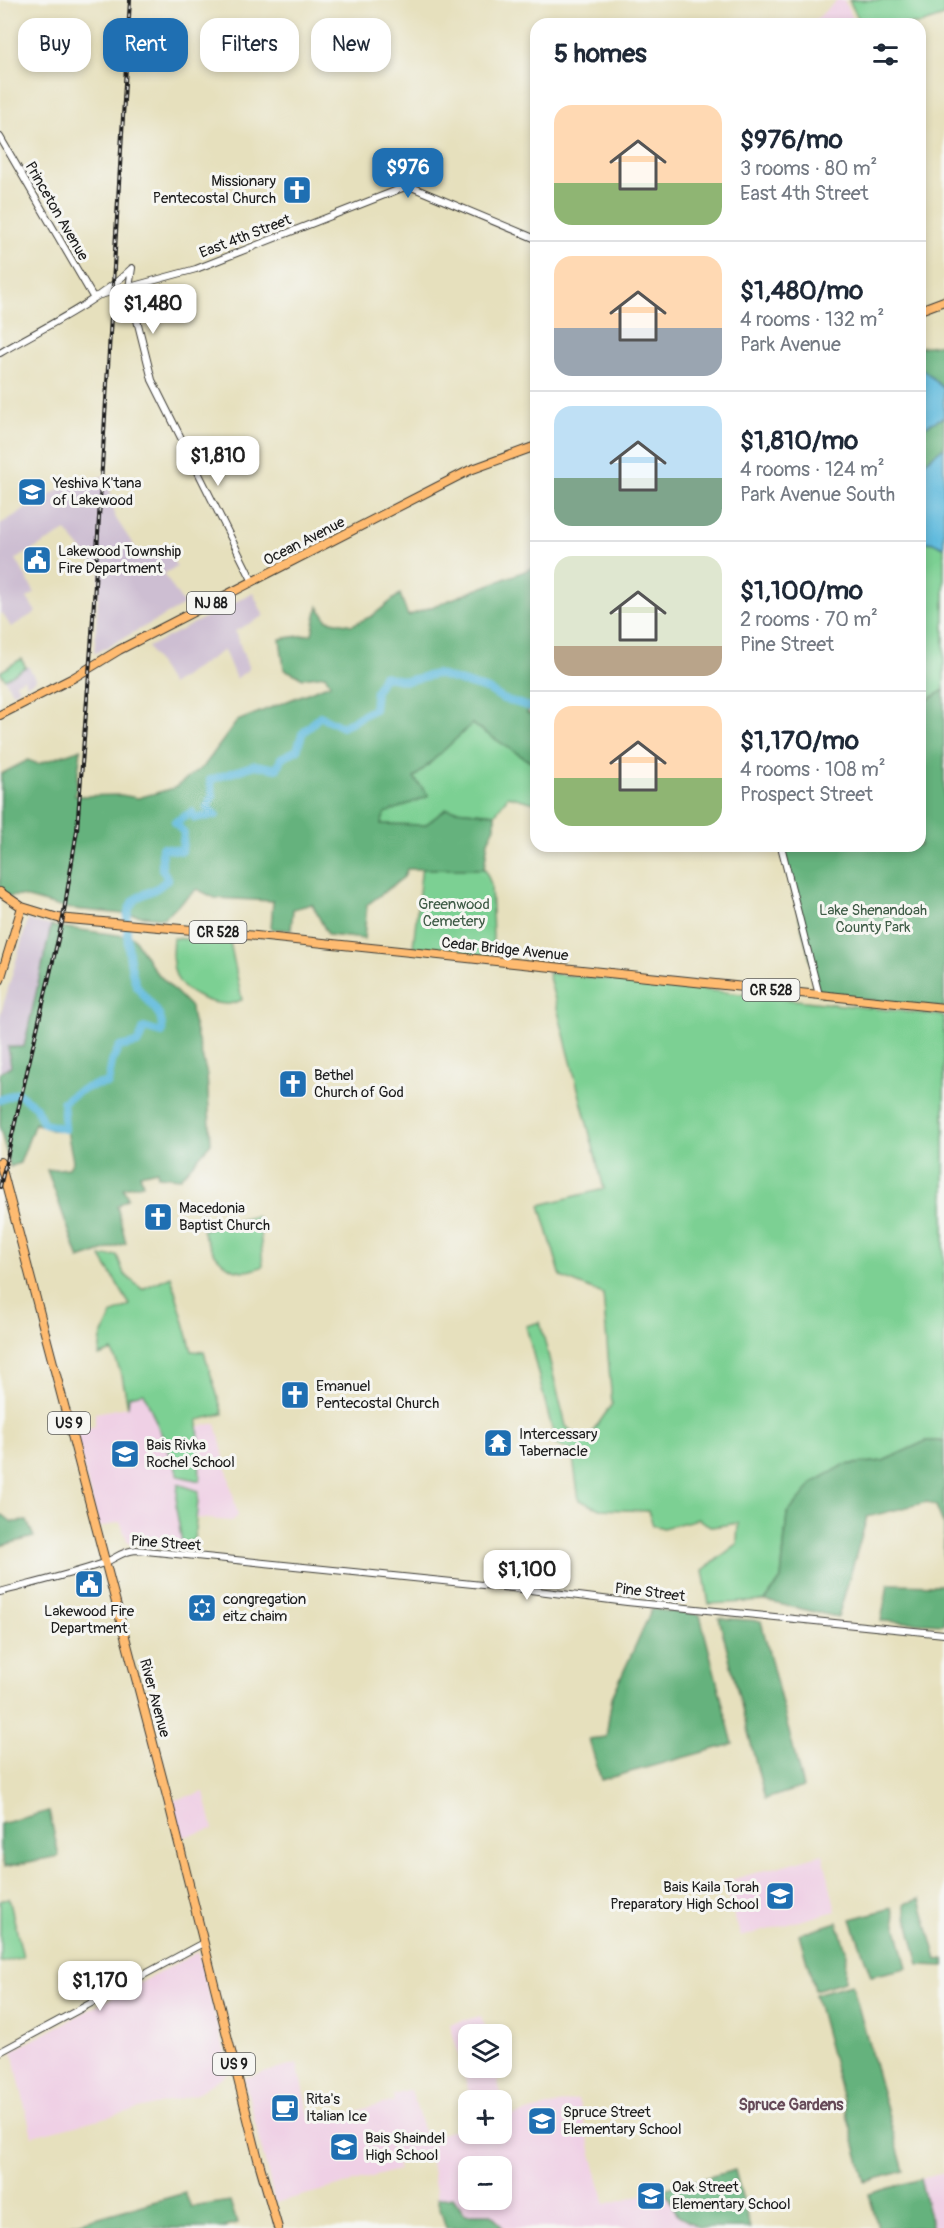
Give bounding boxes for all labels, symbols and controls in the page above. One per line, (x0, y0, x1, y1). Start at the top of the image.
chip: Buy (18, 18, 91, 72)
chip: Rent (103, 18, 188, 72)
chip: Filters (200, 18, 299, 72)
chip: New (311, 18, 391, 72)
text: 5 homes (554, 38, 647, 70)
icon: filters (869, 38, 902, 71)
text: $976/mo (740, 124, 843, 156)
icon: home (602, 129, 674, 201)
pin: $976 (372, 148, 444, 199)
text: $976 (386, 155, 430, 180)
text: 3 rooms · 80 m² (740, 156, 877, 181)
street label: Princeton Avenue (21, 158, 93, 265)
place label: Missionary Pentecostal Church (153, 172, 277, 208)
church icon: Missionary Pentecostal Church (281, 174, 313, 206)
text: East 4th Street (740, 181, 869, 206)
street label: East 4th Street (197, 210, 295, 263)
text: $1,480/mo (740, 275, 863, 307)
icon: home (602, 280, 674, 352)
pin: $1,480 (104, 284, 202, 335)
text: $1,480 (123, 291, 183, 316)
text: 4 rooms · 132 m² (740, 307, 884, 332)
text: Park Avenue (740, 332, 841, 357)
text: $1,810/mo (740, 425, 858, 457)
icon: home (602, 430, 674, 502)
pin: $1,810 (169, 436, 267, 487)
text: $1,810 (190, 443, 246, 468)
text: 4 rooms · 124 m² (740, 457, 885, 482)
place label: Yeshiva K'tana of Lakewood (52, 474, 142, 510)
school or university icon: Yeshiva K'tana of Lakewood (16, 476, 48, 508)
text: Park Avenue South (740, 482, 895, 507)
street label: Ocean Avenue (260, 513, 349, 570)
place label: Lakewood Township Fire Department (58, 542, 181, 578)
public building icon: Lakewood Township Fire Department (21, 544, 53, 576)
text: $1,100/mo (740, 575, 863, 607)
icon: home (602, 580, 674, 652)
road number: NJ 88 (187, 592, 235, 614)
text: 2 rooms · 70 m² (740, 607, 878, 632)
text: Pine Street (740, 632, 834, 657)
text: $1,170/mo (740, 725, 859, 757)
icon: home (602, 730, 674, 802)
text: 4 rooms · 108 m² (740, 757, 886, 782)
text: Prospect Street (740, 782, 873, 807)
park label: Greenwood Cemetery (418, 895, 490, 931)
park label: Lake Shenandoah County Park (819, 901, 927, 937)
road number: CR 528 (190, 921, 246, 943)
street label: Cedar Bridge Avenue (440, 933, 570, 966)
road number: CR 528 (742, 979, 800, 1001)
place label: Bethel Church of God (314, 1066, 404, 1102)
church icon: Bethel Church of God (277, 1068, 309, 1100)
place label: Macedonia Baptist Church (179, 1199, 270, 1235)
church icon: Macedonia Baptist Church (142, 1201, 174, 1233)
place label: Emanuel Pentecostal Church (316, 1377, 439, 1413)
church icon: Emanuel Pentecostal Church (279, 1379, 311, 1411)
road number: US 9 (48, 1412, 90, 1434)
place label: Intercessary Tabernacle (519, 1425, 598, 1461)
temple icon: Intercessary Tabernacle (482, 1427, 514, 1459)
place label: Bais Rivka Rochel School (146, 1436, 235, 1472)
school or university icon: Bais Rivka Rochel School (109, 1438, 141, 1470)
street label: Pine Street (130, 1532, 203, 1556)
pin: $1,100 (478, 1550, 576, 1601)
text: $1,100 (498, 1557, 556, 1582)
public building icon: Lakewood Fire Department (73, 1568, 105, 1600)
street label: Pine Street (614, 1579, 687, 1606)
place label: congregation eitz chaim (223, 1590, 306, 1626)
synagogue icon: congregation eitz chaim (186, 1592, 218, 1624)
place label: Lakewood Fire Department (44, 1602, 135, 1638)
street label: River Avenue (135, 1657, 174, 1740)
place label: Bais Kaila Torah Preparatory High School (610, 1878, 759, 1914)
school or university icon: Bais Kaila Torah Preparatory High School (764, 1880, 796, 1912)
pin: $1,170 (51, 1961, 149, 2012)
text: $1,170 (72, 1968, 128, 1993)
map controls (458, 2024, 512, 2210)
button: layers (458, 2024, 512, 2078)
road number: US 9 (213, 2053, 255, 2075)
place label: Rita's Italian Ice (306, 2090, 368, 2126)
button: + (458, 2090, 512, 2144)
cafe icon: Rita's Italian Ice (269, 2092, 301, 2124)
district label: Spruce Gardens (738, 2095, 844, 2115)
place label: Spruce Street Elementary School (563, 2103, 682, 2139)
school or university icon: Spruce Street Elementary School (526, 2105, 558, 2137)
place label: Bais Shaindel High School (365, 2129, 445, 2165)
school or university icon: Bais Shaindel High School (328, 2131, 360, 2163)
button: − (458, 2156, 512, 2210)
place label: Oak Street Elementary School (672, 2178, 791, 2214)
school or university icon: Oak Street Elementary School (635, 2180, 667, 2212)

